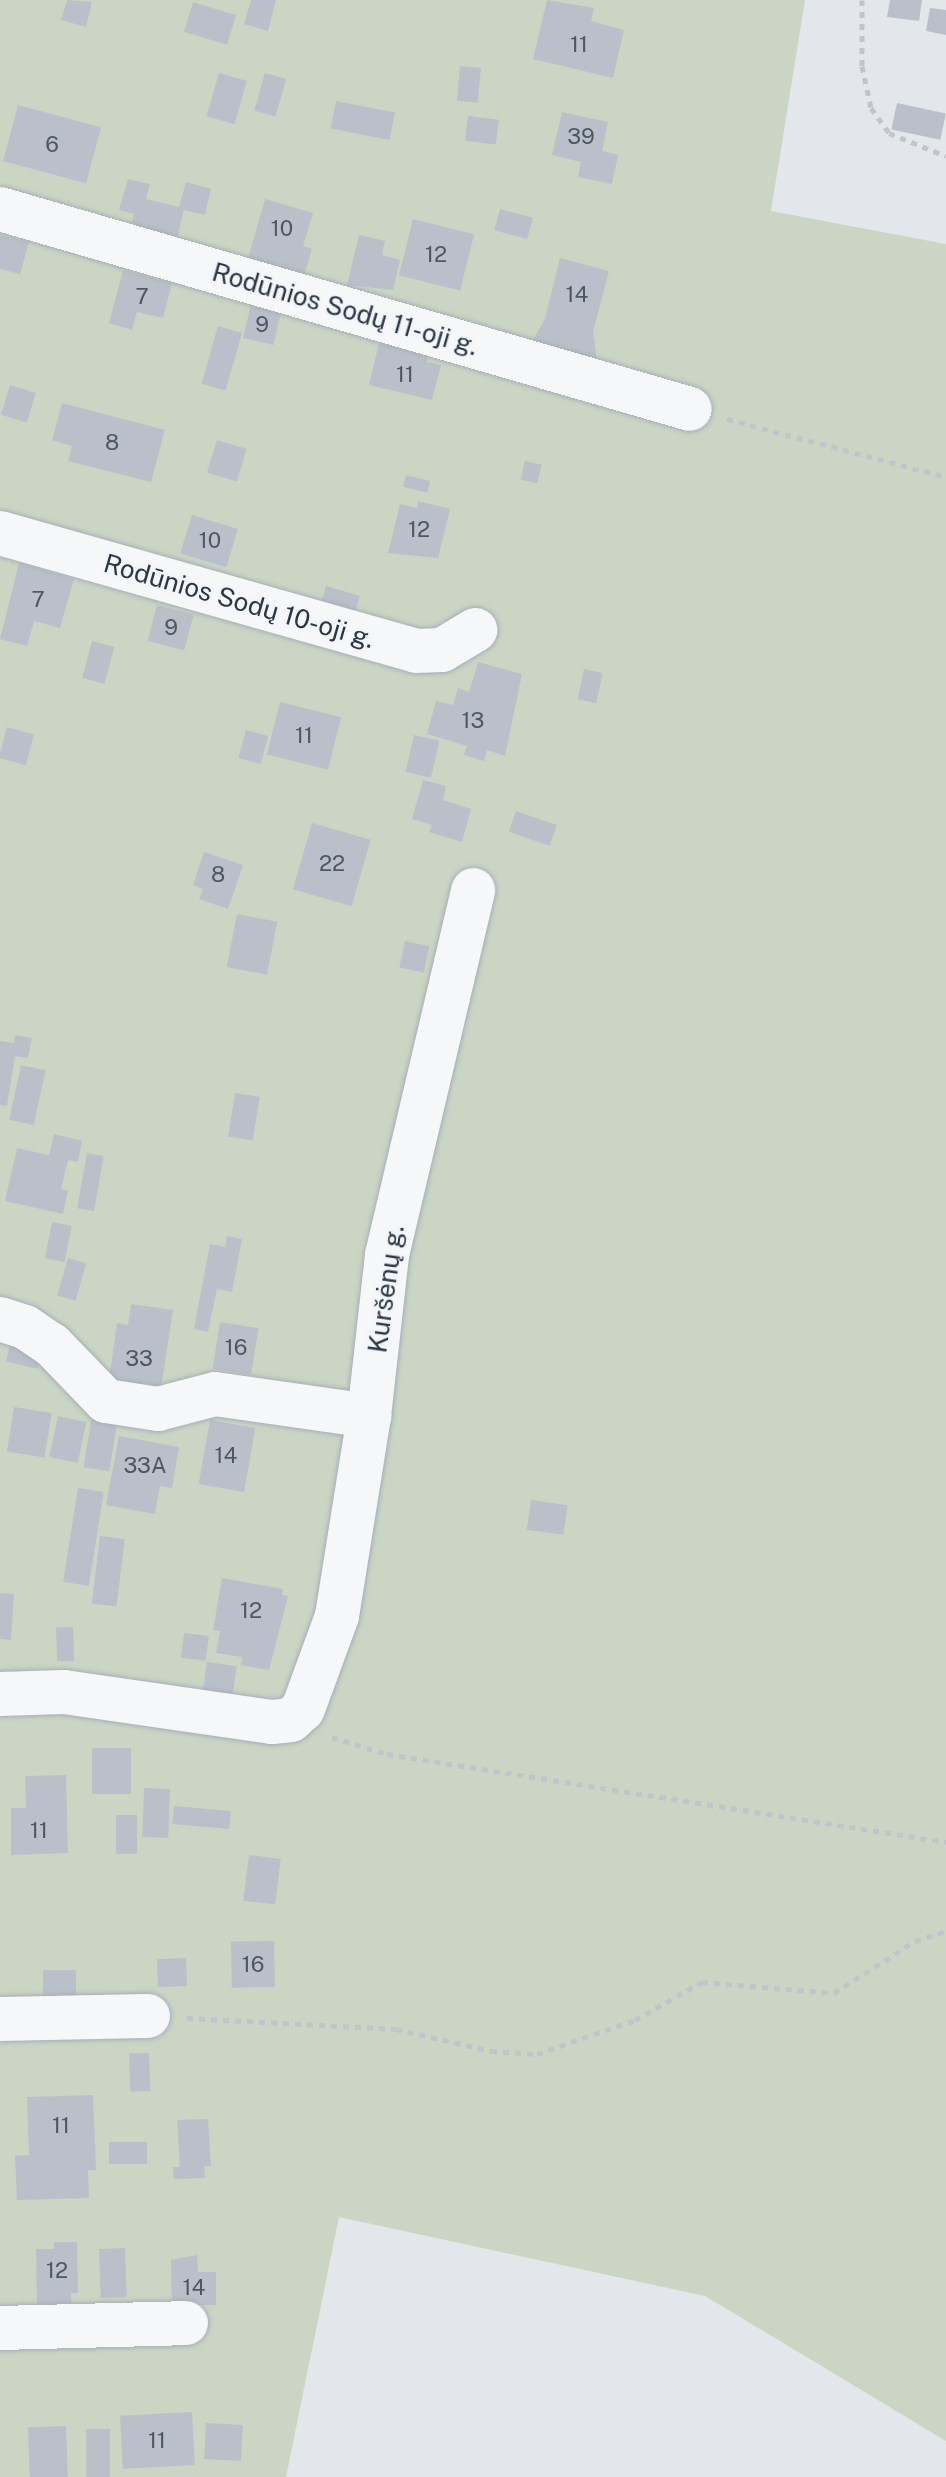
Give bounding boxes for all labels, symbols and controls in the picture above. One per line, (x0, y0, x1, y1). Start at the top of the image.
house number: 11 (570, 32, 588, 58)
house number: 39 (567, 124, 595, 150)
house number: 6 (45, 132, 59, 158)
house number: 10 (271, 216, 293, 242)
house number: 12 (425, 242, 447, 268)
street label: Rodūnios Sodų 11-oji g. (209, 256, 481, 362)
house number: 14 (566, 282, 588, 308)
house number: 7 (135, 284, 149, 310)
house number: 9 (255, 312, 269, 338)
house number: 11 (396, 362, 414, 388)
house number: 8 (105, 430, 119, 456)
house number: 12 (408, 517, 430, 543)
house number: 10 (199, 528, 221, 554)
street label: Rodūnios Sodų 10-oji g. (100, 547, 378, 655)
house number: 7 (31, 587, 45, 613)
house number: 9 (164, 615, 178, 641)
house number: 13 (462, 708, 484, 734)
house number: 11 (295, 723, 313, 749)
house number: 22 (319, 851, 345, 877)
house number: 8 (211, 862, 225, 888)
street label: Kuršėnų g. (362, 1223, 410, 1355)
house number: 16 (225, 1335, 247, 1361)
house number: 33 (125, 1346, 153, 1372)
house number: 14 (215, 1443, 237, 1469)
house number: 33A (123, 1453, 167, 1479)
house number: 12 (240, 1598, 262, 1624)
house number: 11 (30, 1818, 48, 1844)
house number: 16 (242, 1952, 264, 1978)
house number: 11 (52, 2113, 70, 2139)
house number: 12 (46, 2258, 68, 2284)
house number: 14 (183, 2275, 205, 2301)
house number: 11 (148, 2428, 166, 2454)

